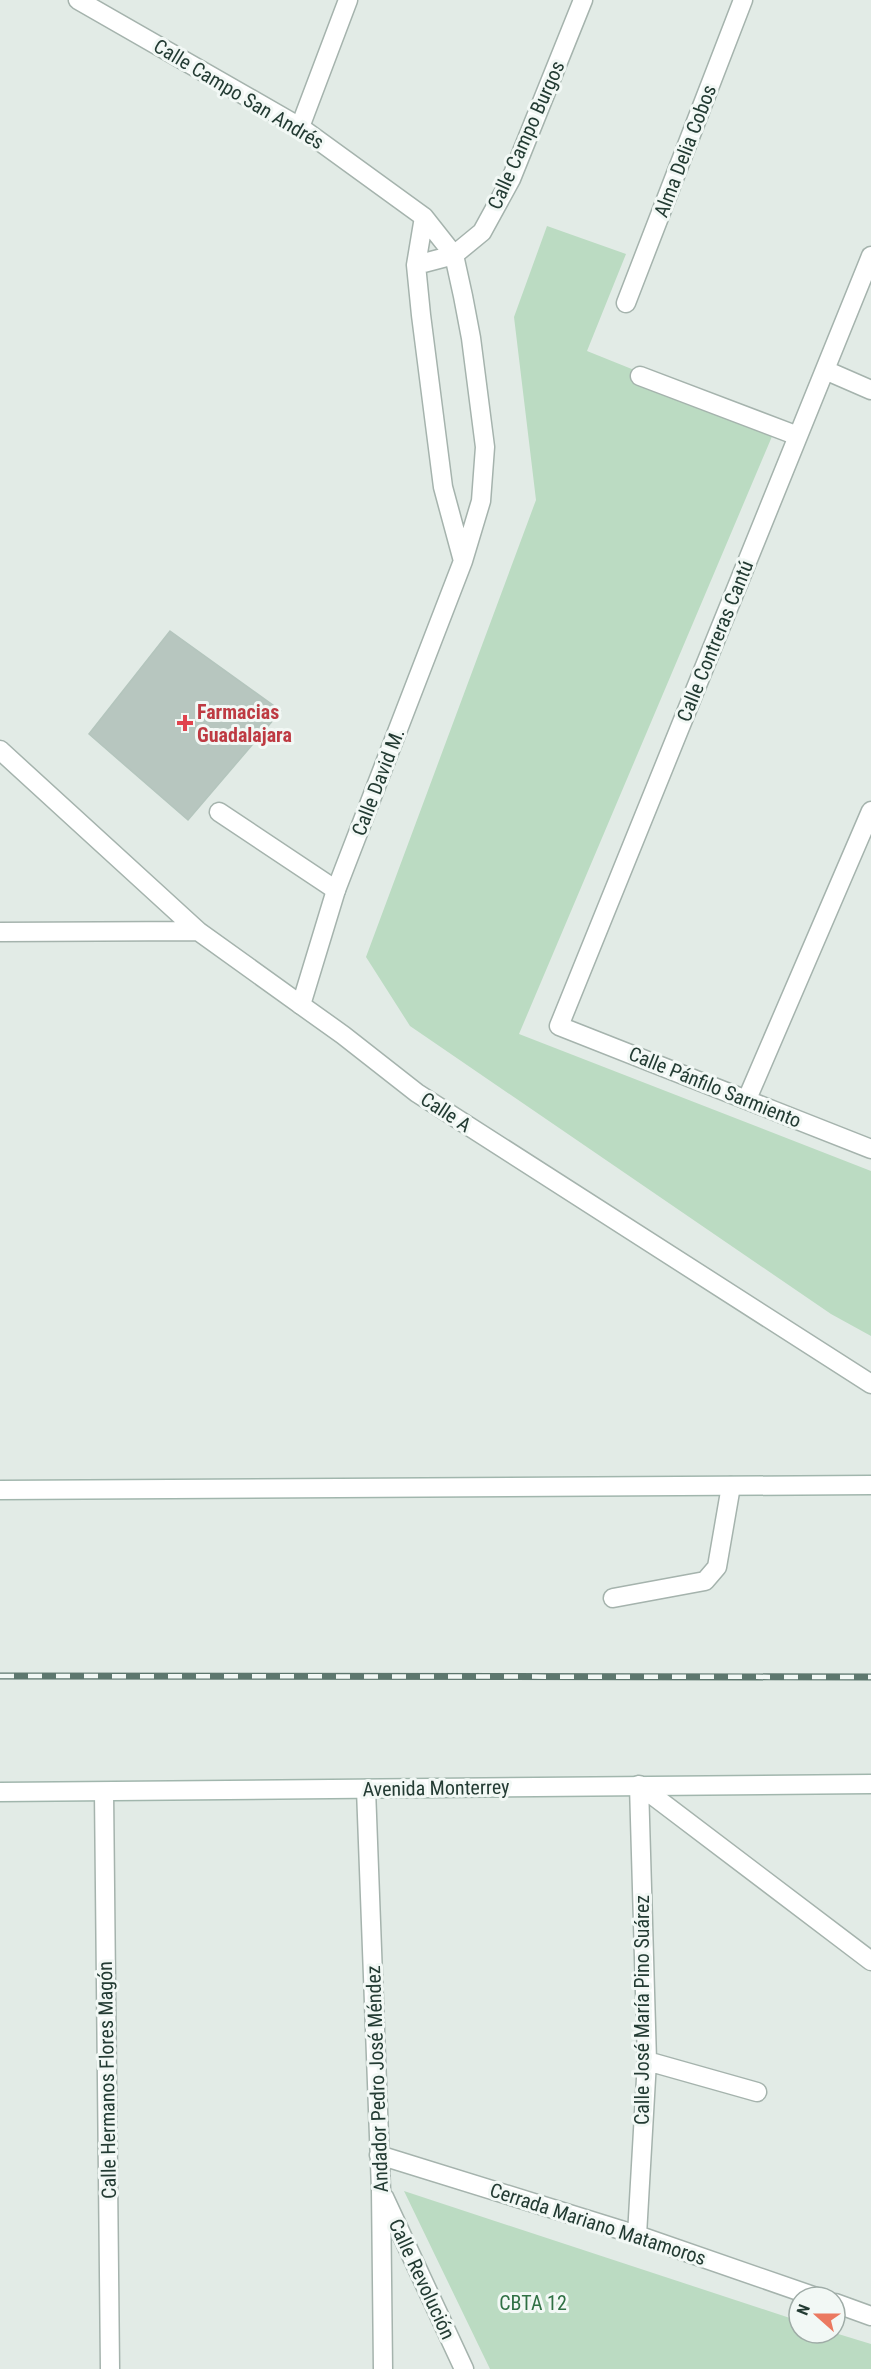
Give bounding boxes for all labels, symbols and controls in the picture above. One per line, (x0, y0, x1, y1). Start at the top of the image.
street label: Calle Campo San Andrés (150, 34, 328, 154)
street label: Calle Campo Burgos (482, 57, 570, 213)
street label: Alma Delia Cobos (649, 81, 721, 221)
street label: Calle Contreras Cantú (672, 557, 758, 725)
place label: Farmacias Guadalajara (197, 700, 292, 747)
marker: Farmacias Guadalajara (178, 716, 192, 730)
street label: Calle David M. (347, 725, 409, 839)
street label: Calle Pánfilo Sarmiento (625, 1041, 805, 1133)
street label: Calle A (416, 1087, 476, 1137)
street label: Avenida Monterrey (362, 1775, 510, 1801)
street label: Calle José María Pino Suárez (630, 1895, 654, 2125)
street label: Calle Hermanos Flores Magón (93, 1961, 121, 2199)
street label: Andador Pedro José Méndez (361, 1965, 393, 2193)
street label: Cerrada Mariano Matamoros (487, 2178, 709, 2270)
street label: Calle Revolución (384, 2215, 460, 2343)
north arrow (787, 2285, 847, 2345)
park label: CBTA 12 (499, 2291, 567, 2315)
text: N (793, 2302, 814, 2318)

